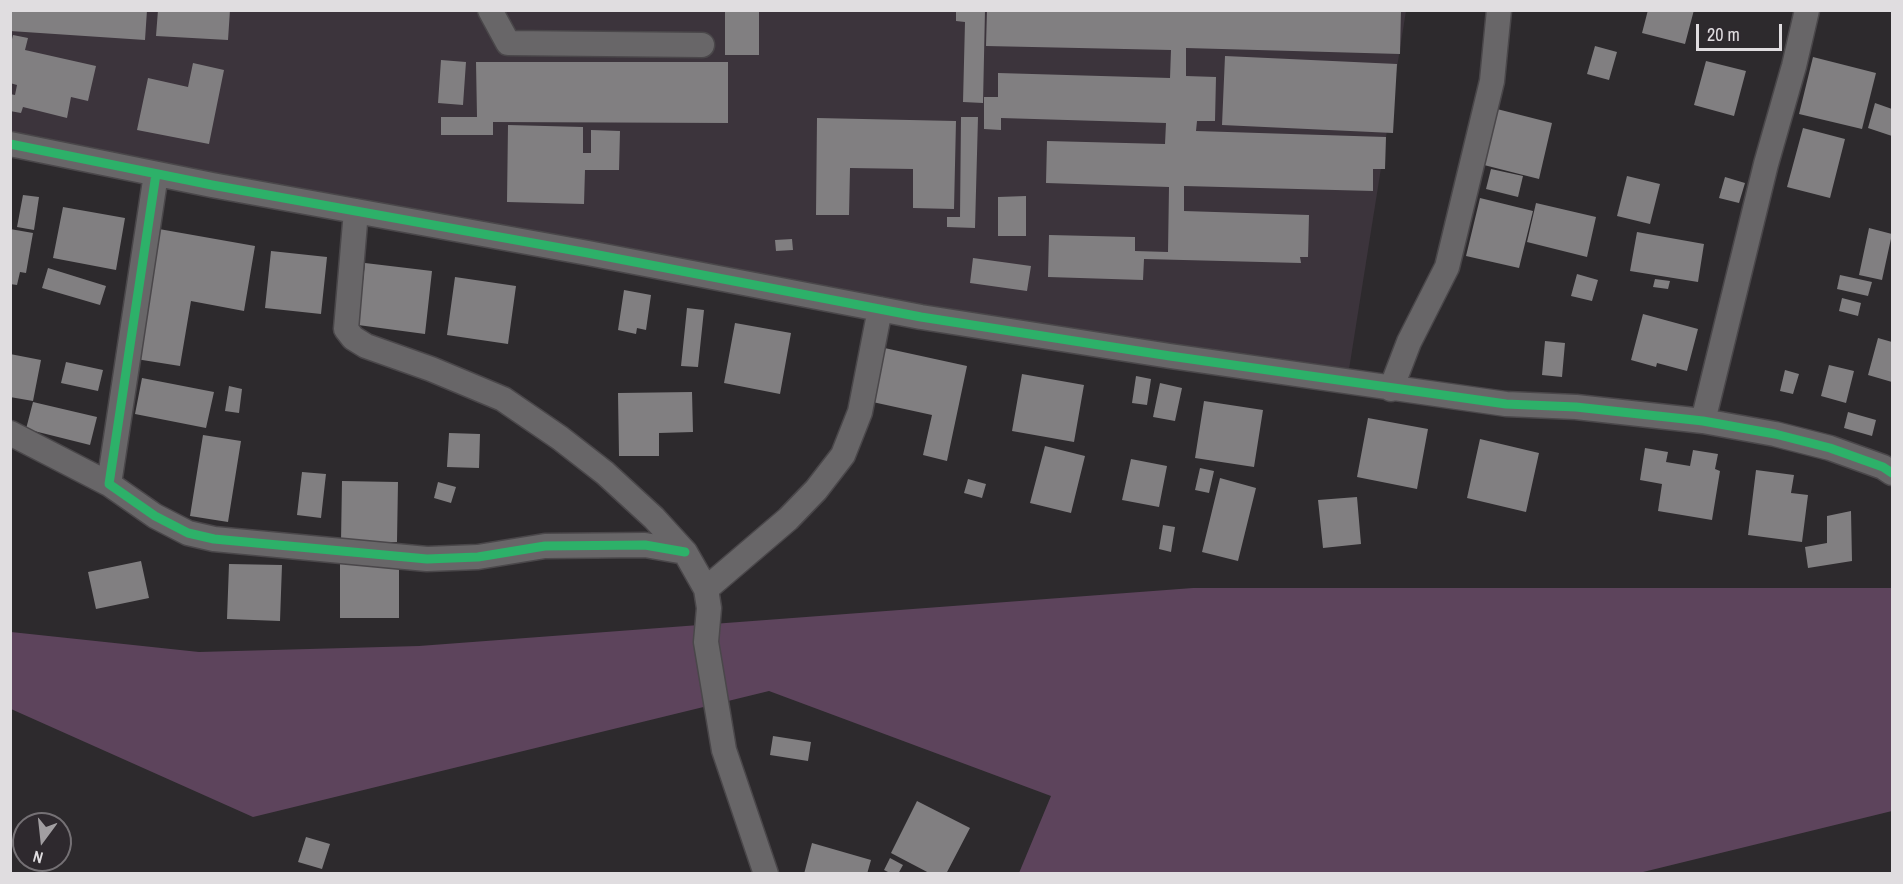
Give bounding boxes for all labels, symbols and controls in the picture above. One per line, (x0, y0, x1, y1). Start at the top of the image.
scale bar (1699, 12, 1784, 50)
text: 20 m (1707, 22, 1740, 47)
north arrow (12, 812, 72, 872)
text: N (30, 846, 45, 869)

